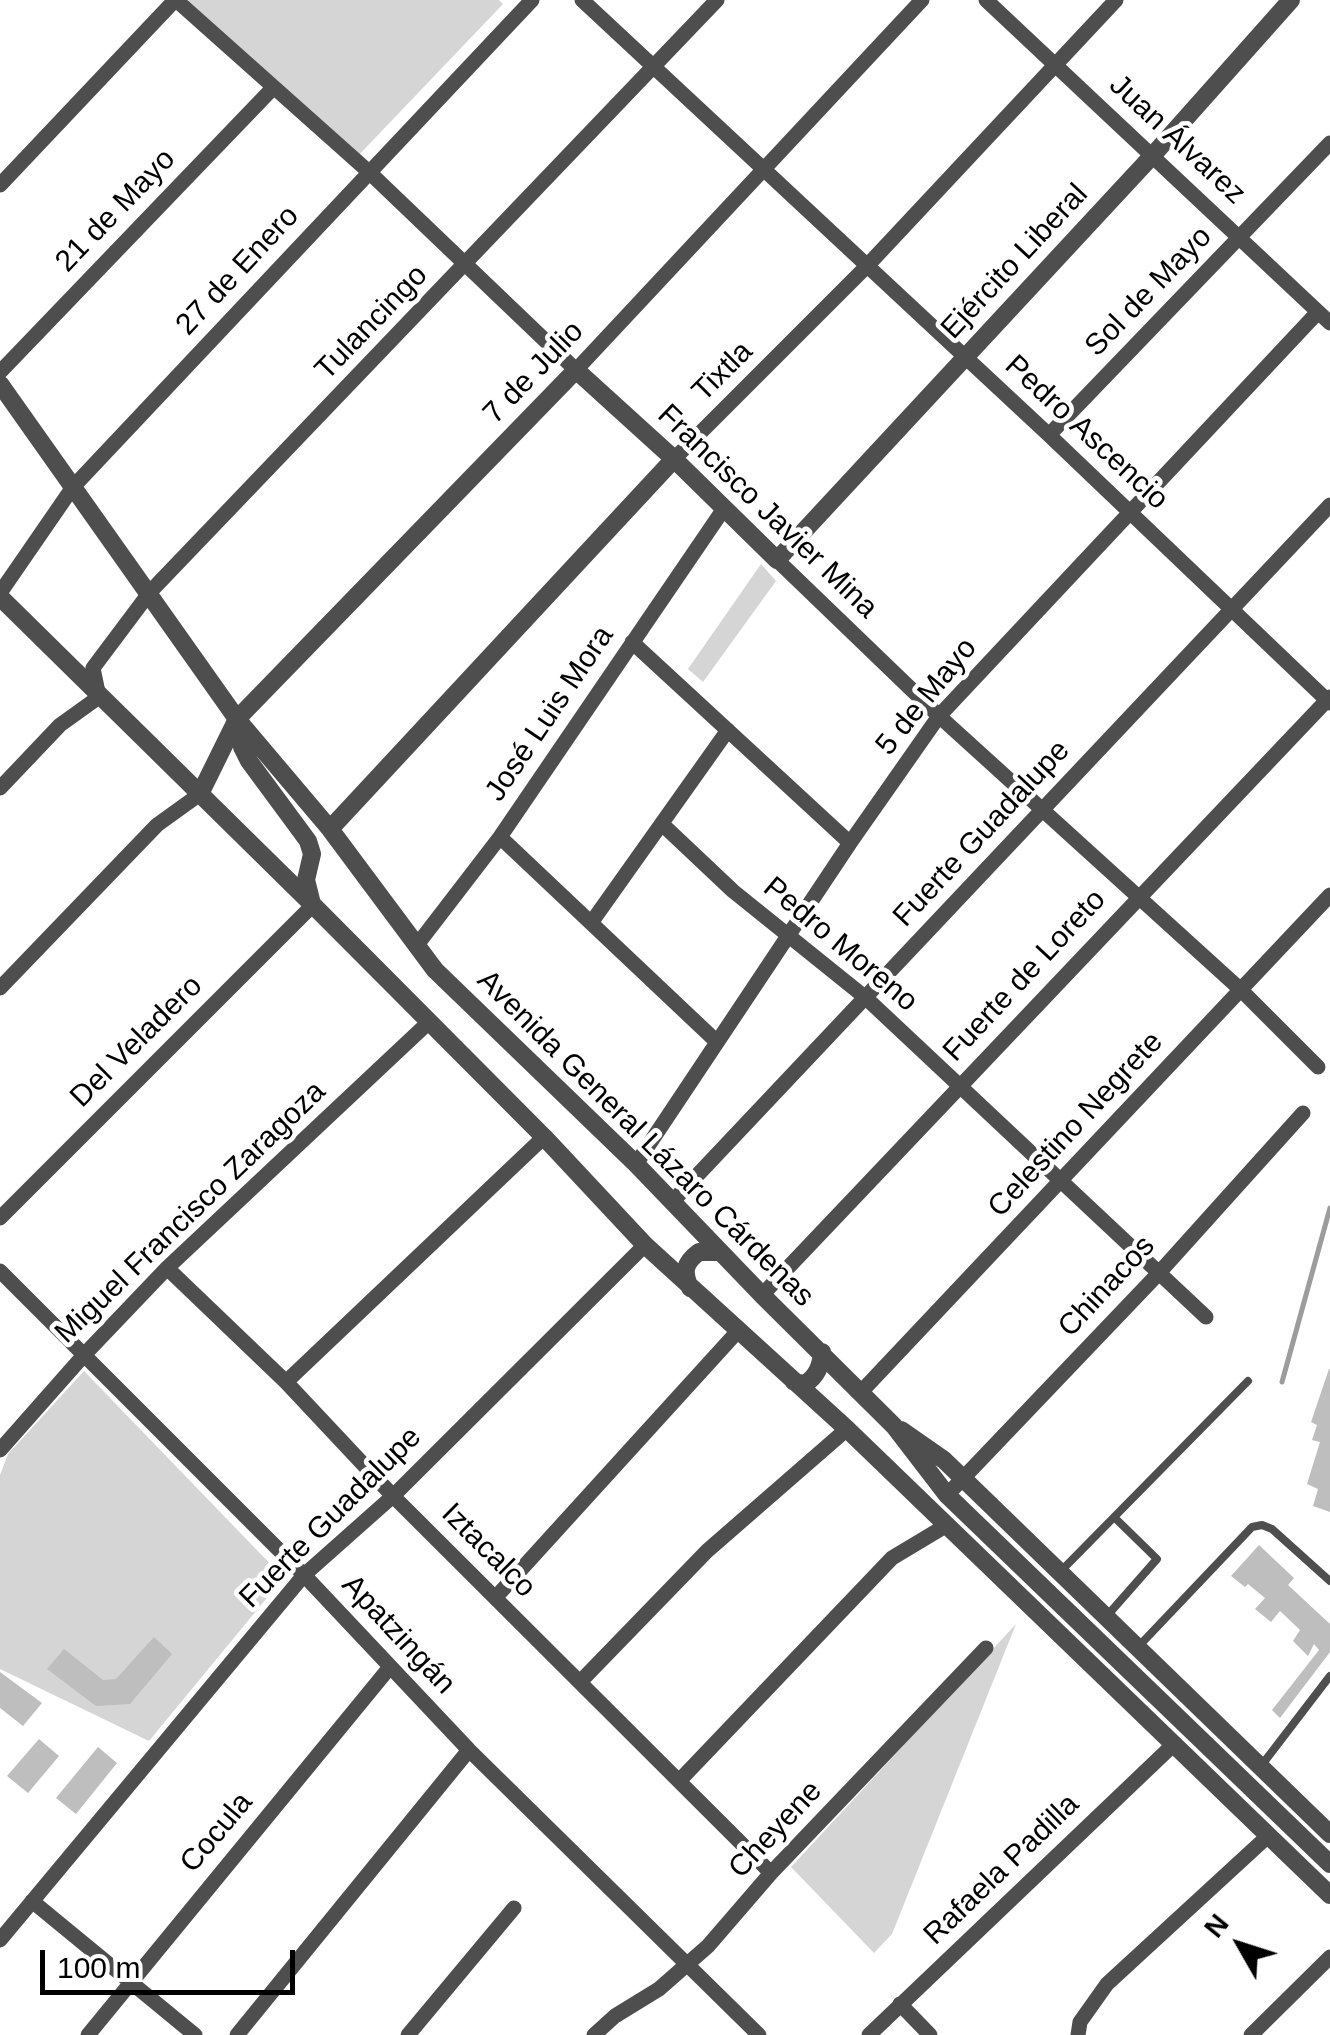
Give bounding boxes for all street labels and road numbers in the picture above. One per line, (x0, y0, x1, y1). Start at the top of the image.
street label: Juan Álvarez (1101, 68, 1253, 212)
street label: 21 de Mayo (49, 142, 183, 280)
street label: Ejército Liberal (934, 177, 1096, 347)
street label: 27 de Enero (169, 199, 307, 343)
street label: Sol de Mayo (1078, 220, 1220, 364)
street label: Tulancingo (308, 258, 436, 388)
street label: 7 de Julio (476, 314, 592, 432)
street label: Tixtla (685, 334, 761, 410)
street label: Pedro Ascencio (997, 348, 1175, 518)
street label: Francisco Javier Mina (650, 398, 884, 626)
street label: José Luis Mora (478, 620, 622, 808)
street label: 5 de Mayo (869, 631, 985, 763)
street label: Fuerte Guadalupe (886, 733, 1078, 935)
street label: Pedro Moreno (756, 870, 924, 1020)
street label: Fuerte de Loreto (936, 883, 1114, 1069)
street label: Avenida General Lázaro Cárdenas (469, 963, 821, 1315)
street label: Del Veladero (64, 969, 210, 1115)
street label: Celestino Negrete (981, 1025, 1171, 1225)
street label: Miguel Francisco Zaragoza (48, 1074, 334, 1352)
street label: Chinacos (1051, 1229, 1163, 1345)
street label: Fuerte Guadalupe (233, 1420, 429, 1616)
street label: Iztacalco (433, 1496, 543, 1606)
street label: Apatzingán (334, 1568, 462, 1702)
street label: Cheyene (722, 1774, 830, 1886)
street label: Cocula (173, 1786, 261, 1880)
street label: Rafaela Padilla (917, 1787, 1087, 1953)

